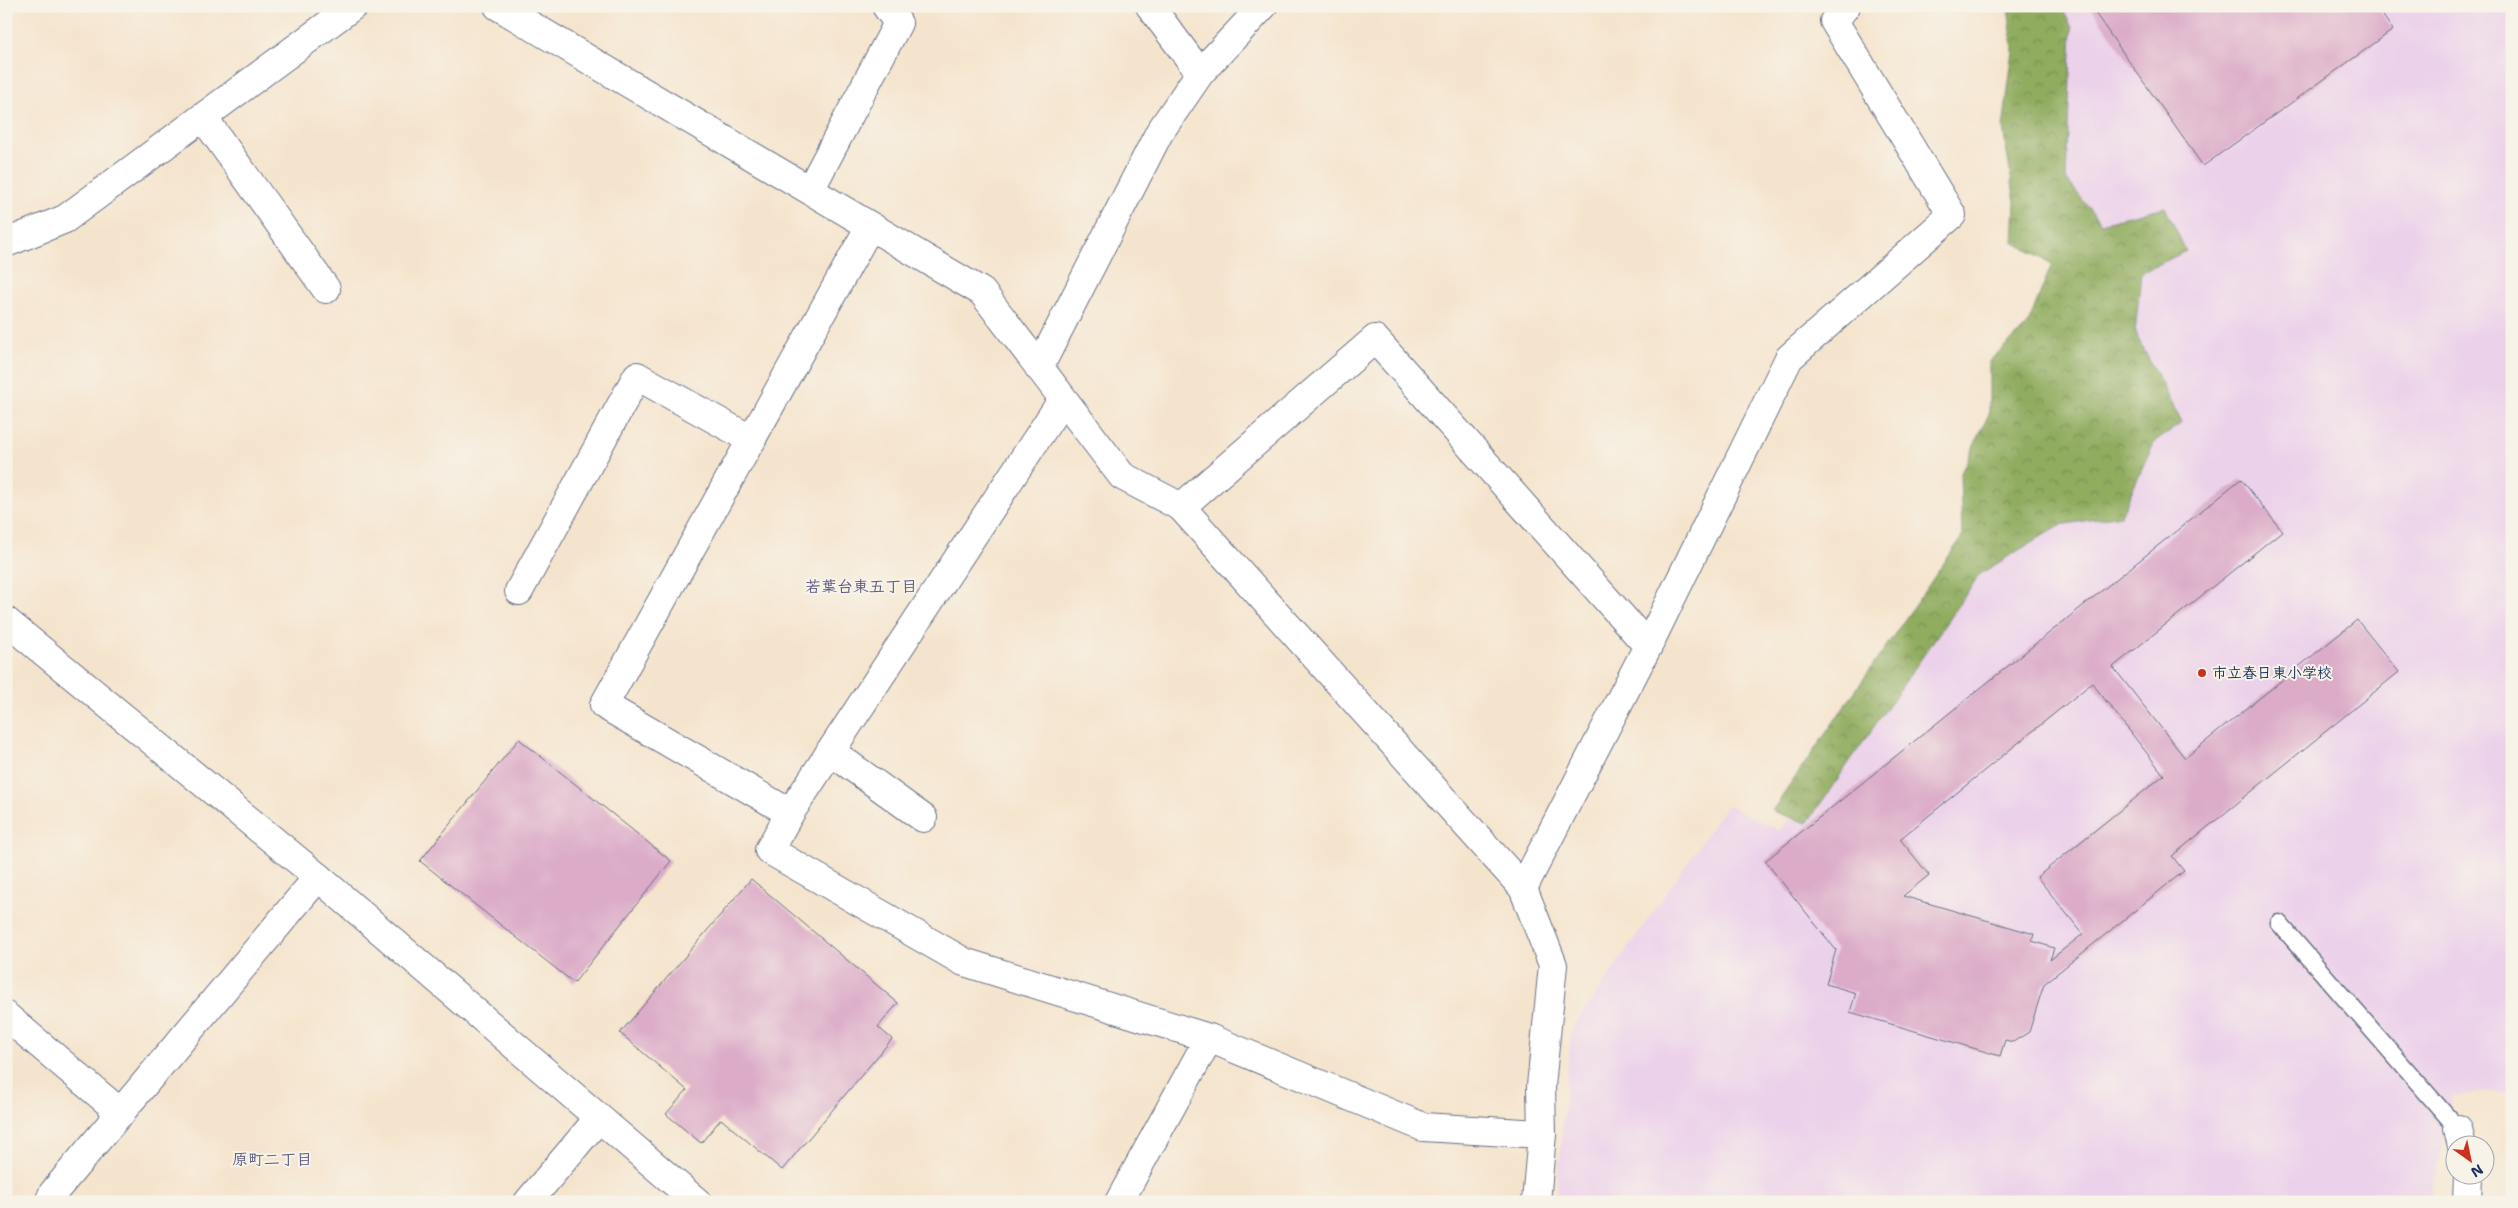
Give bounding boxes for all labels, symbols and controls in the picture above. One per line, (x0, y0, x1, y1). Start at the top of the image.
district label: 若葉台東五丁目 (805, 576, 917, 597)
place label: 市立春日東小学校 (2212, 663, 2332, 683)
marker: 市立春日東小学校 (2196, 667, 2208, 679)
north arrow (2446, 1136, 2496, 1186)
district label: 原町二丁目 (232, 1149, 312, 1170)
text: N (2468, 1160, 2487, 1181)

